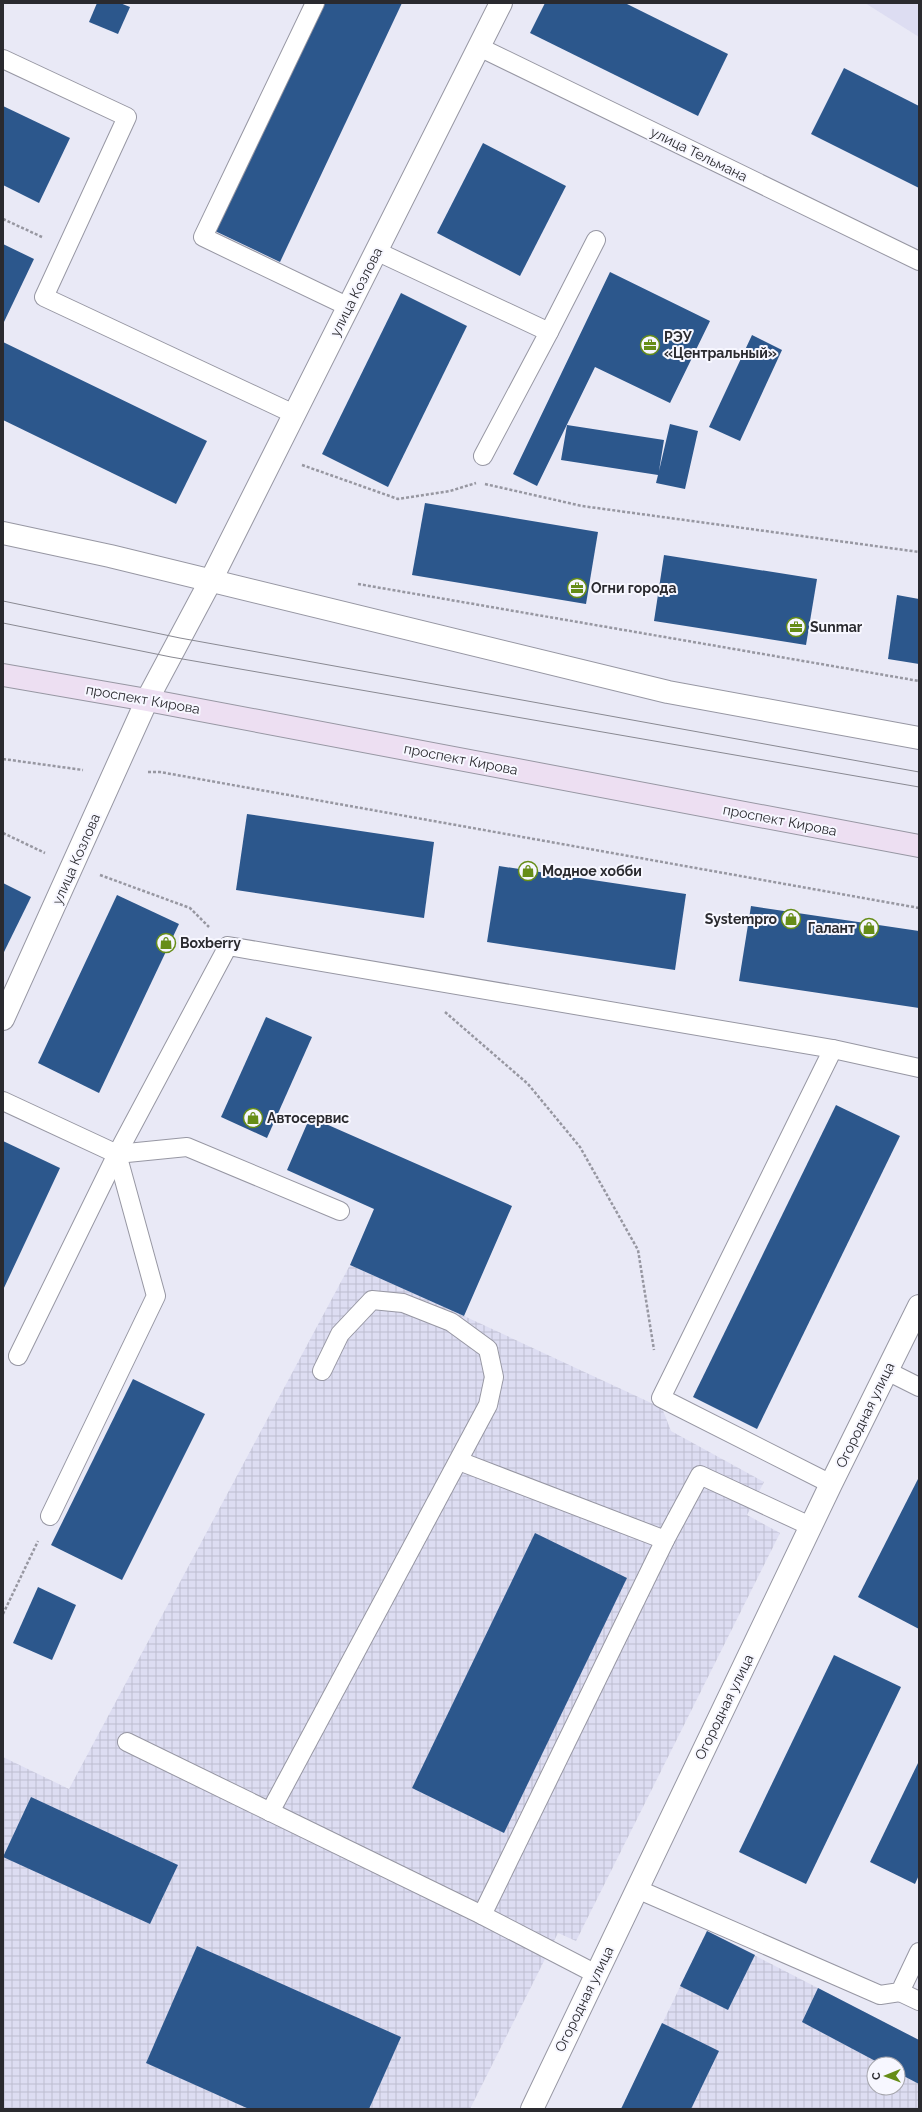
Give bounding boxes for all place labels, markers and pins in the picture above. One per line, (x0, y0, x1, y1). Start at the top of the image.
place label: РЭУ «Центральный» (664, 329, 777, 361)
office icon: РЭУ «Центральный» (639, 334, 661, 356)
office icon: Огни города (566, 577, 588, 599)
place label: Огни города (591, 580, 677, 596)
office icon: Sunmar (785, 616, 807, 638)
place label: Sunmar (810, 619, 863, 635)
shop icon: Модное хобби (517, 860, 539, 882)
place label: Модное хобби (542, 863, 642, 879)
shop icon: Systempro (780, 908, 802, 930)
place label: Systempro (705, 911, 778, 927)
shop icon: Галант (858, 917, 880, 939)
place label: Галант (808, 920, 855, 936)
shop icon: Boxberry (155, 932, 177, 954)
place label: Boxberry (180, 935, 241, 951)
shop icon: Автосервис (242, 1107, 264, 1129)
place label: Автосервис (267, 1110, 349, 1126)

